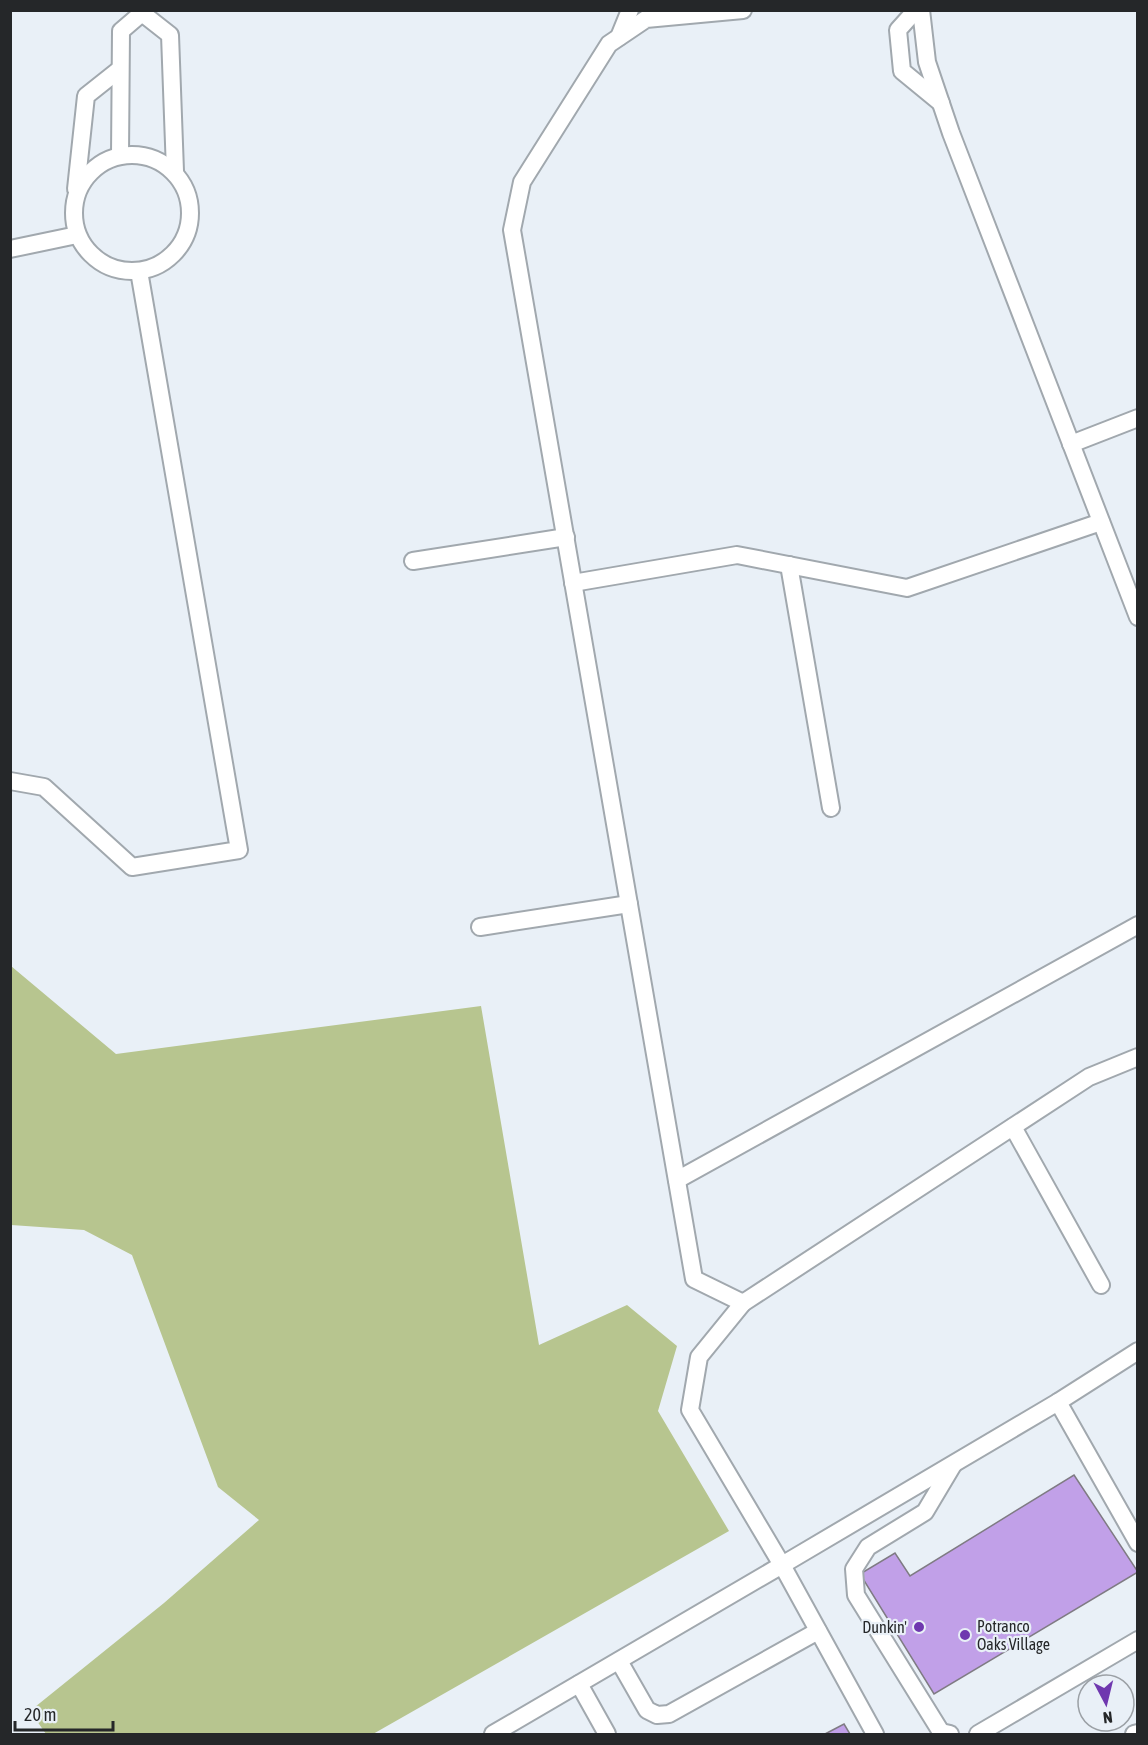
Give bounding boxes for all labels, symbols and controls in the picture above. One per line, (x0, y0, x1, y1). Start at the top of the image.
place label: Potranco Oaks Village (977, 1617, 1050, 1654)
place label: Dunkin' (862, 1618, 907, 1636)
marker: Dunkin' (912, 1620, 926, 1634)
marker: Potranco Oaks Village (958, 1628, 972, 1642)
north arrow (1076, 1673, 1136, 1733)
scale bar (15, 1694, 112, 1732)
text: 20 m (24, 1704, 56, 1725)
text: N (1102, 1708, 1114, 1727)

